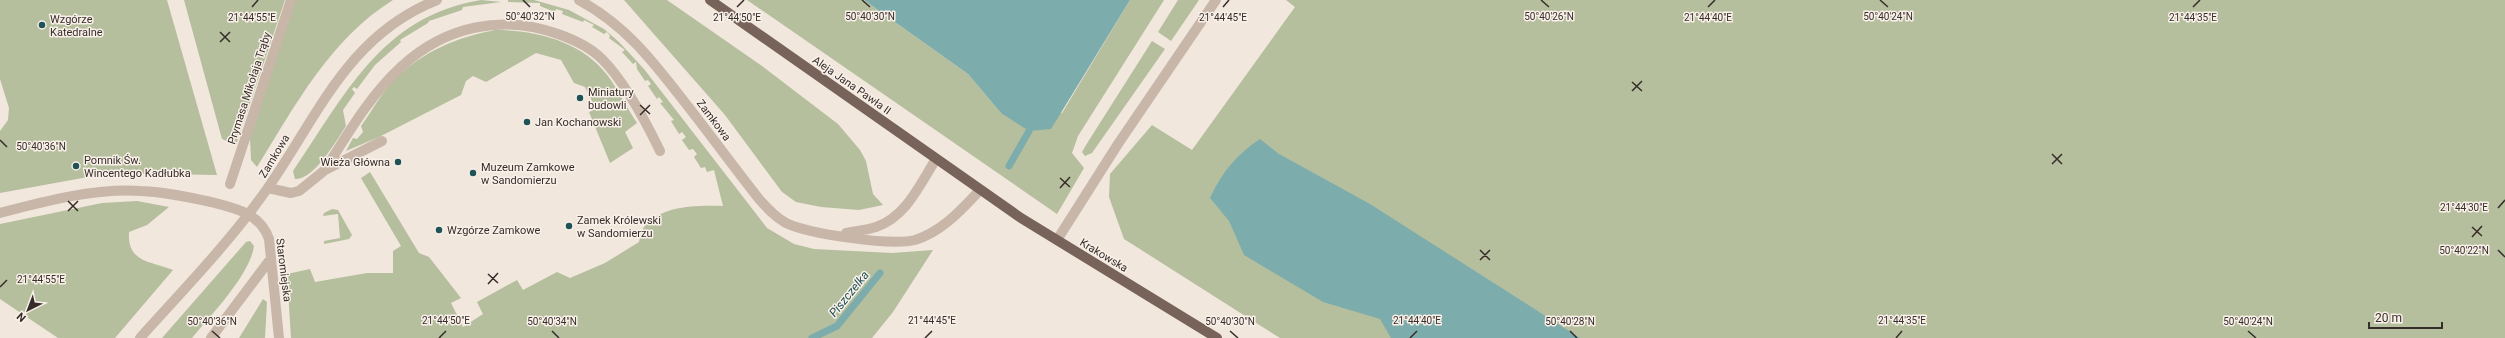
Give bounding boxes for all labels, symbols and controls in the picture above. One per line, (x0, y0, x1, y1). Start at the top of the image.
text: 50°40'32"N (505, 11, 555, 22)
text: 50°40'30"N (845, 11, 895, 22)
text: 50°40'26"N (1524, 11, 1574, 22)
text: 50°40'24"N (1863, 11, 1913, 22)
text: 21°44'55"E (228, 12, 276, 23)
text: 21°44'50"E (713, 12, 761, 23)
text: 21°44'45"E (1199, 12, 1247, 23)
text: 21°44'40"E (1684, 12, 1732, 23)
text: 21°44'35"E (2169, 12, 2217, 23)
place label: Wzgórze Katedralne (50, 13, 103, 39)
marker: Wzgórze Katedralne (37, 20, 47, 30)
street label: Prymasa Mikołaja Trąby (225, 30, 274, 146)
street label: Aleja Jana Pawła II (810, 54, 893, 117)
place label: Miniatury budowli (588, 86, 634, 112)
marker: Miniatury budowli (575, 93, 585, 103)
street label: Zamkowa (694, 97, 733, 144)
place label: Jan Kochanowski (535, 116, 621, 129)
marker: Jan Kochanowski (522, 117, 532, 127)
street label: Zamkowa (256, 132, 292, 180)
text: 50°40'36"N (16, 141, 66, 152)
place label: Pomnik Św. Wincentego Kadłubka (84, 154, 191, 180)
place label: Wieża Główna (320, 156, 390, 169)
marker: Wieża Główna (393, 157, 403, 167)
marker: Pomnik Św. Wincentego Kadłubka (71, 161, 81, 171)
place label: Muzeum Zamkowe w Sandomierzu (481, 161, 575, 187)
marker: Muzeum Zamkowe w Sandomierzu (468, 168, 478, 178)
text: 21°44'30"E (2440, 202, 2488, 213)
place label: Zamek Królewski w Sandomierzu (577, 214, 661, 240)
marker: Zamek Królewski w Sandomierzu (564, 221, 574, 231)
place label: Wzgórze Zamkowe (447, 224, 541, 237)
marker: Wzgórze Zamkowe (434, 225, 444, 235)
street label: Krakowska (1077, 236, 1130, 275)
street label: Staromiejska (273, 237, 294, 303)
text: 50°40'22"N (2439, 245, 2489, 256)
water label: Piszczelka (826, 268, 872, 320)
text: 21°44'55"E (17, 274, 65, 285)
north arrow (8, 290, 48, 330)
scale bar (2369, 304, 2442, 330)
text: N (14, 309, 29, 324)
text: 20 m (2375, 311, 2402, 325)
text: 21°44'50"E (422, 315, 470, 326)
text: 21°44'45"E (908, 315, 956, 326)
text: 21°44'40"E (1393, 315, 1441, 326)
text: 21°44'35"E (1878, 315, 1926, 326)
text: 50°40'36"N (187, 316, 237, 327)
text: 50°40'34"N (527, 316, 577, 327)
text: 50°40'30"N (1205, 316, 1255, 327)
text: 50°40'28"N (1545, 316, 1595, 327)
text: 50°40'24"N (2223, 316, 2273, 327)

